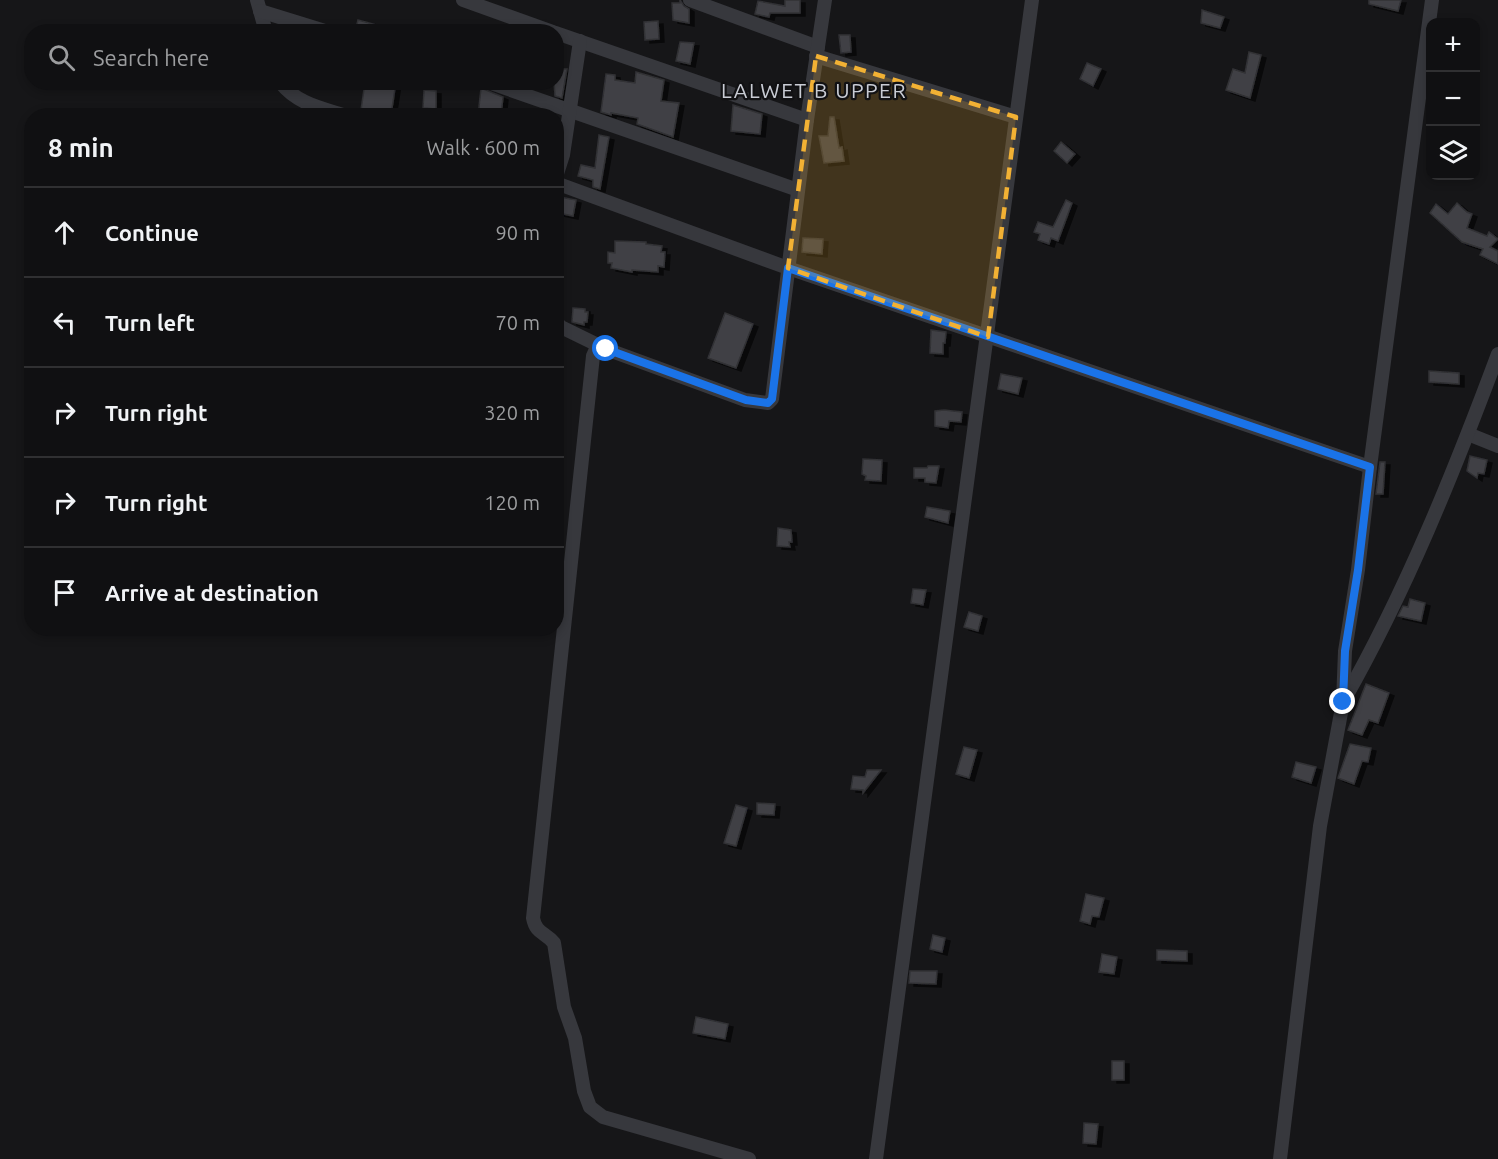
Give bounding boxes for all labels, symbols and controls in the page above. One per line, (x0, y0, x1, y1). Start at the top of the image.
map controls (1426, 18, 1480, 180)
button: + (1426, 18, 1480, 72)
search box (24, 24, 564, 90)
icon: search (45, 41, 78, 74)
text: Search here (93, 45, 209, 70)
button: − (1426, 72, 1480, 126)
district label: LALWET B UPPER (721, 78, 907, 102)
button: layers (1426, 126, 1480, 180)
text: 8 min (48, 133, 114, 162)
text: Walk · 600 m (427, 136, 540, 159)
icon: ahead (48, 216, 81, 249)
text: Continue (105, 220, 199, 245)
text: 90 m (496, 221, 540, 244)
icon: left (48, 306, 81, 339)
text: Turn left (105, 310, 195, 335)
text: 70 m (496, 311, 540, 334)
route start (592, 335, 618, 361)
icon: right (48, 396, 81, 429)
text: Turn right (105, 400, 207, 425)
text: 320 m (484, 401, 540, 424)
icon: right (48, 486, 81, 519)
text: Turn right (105, 490, 207, 515)
text: 120 m (484, 491, 540, 514)
icon: arrive (48, 576, 81, 609)
text: Arrive at destination (105, 580, 319, 605)
route end (1329, 688, 1355, 714)

